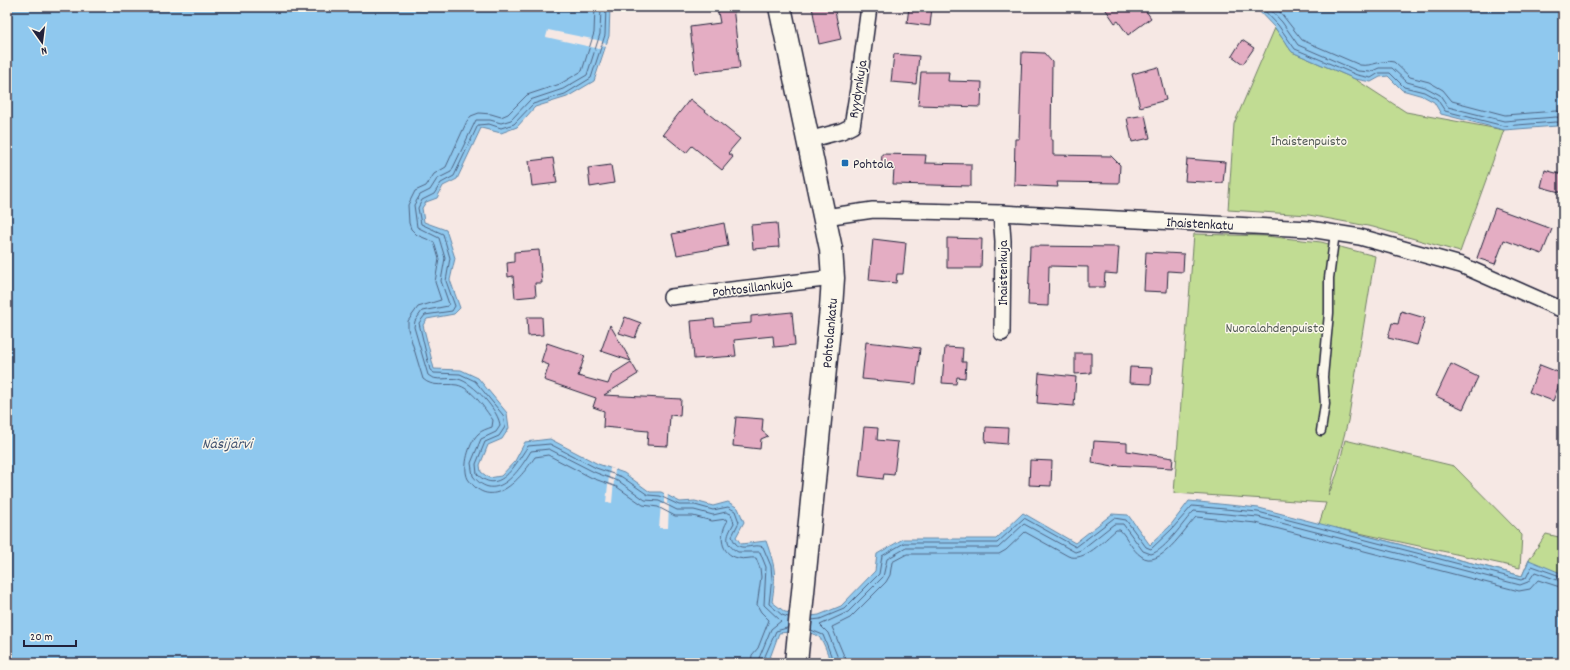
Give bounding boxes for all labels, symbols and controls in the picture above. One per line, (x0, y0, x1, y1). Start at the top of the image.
north arrow (22, 22, 62, 62)
text: N (39, 41, 49, 58)
street label: Ryydynkuja (844, 58, 874, 120)
park label: Ihaistenpuisto (1271, 132, 1347, 152)
place label: Pohtola (853, 155, 894, 175)
marker: Pohtola (840, 158, 850, 168)
street label: Ihaistenkatu (1166, 213, 1234, 237)
street label: Ihaistenkuja (994, 240, 1014, 306)
street label: Pohtosillankuja (711, 274, 794, 304)
street label: Pohtolankatu (818, 297, 844, 369)
park label: Nuoralahdenpuisto (1226, 319, 1324, 339)
water label: Näsijärvi (202, 434, 254, 456)
scale bar (24, 622, 76, 648)
text: 20 m (30, 629, 53, 646)

